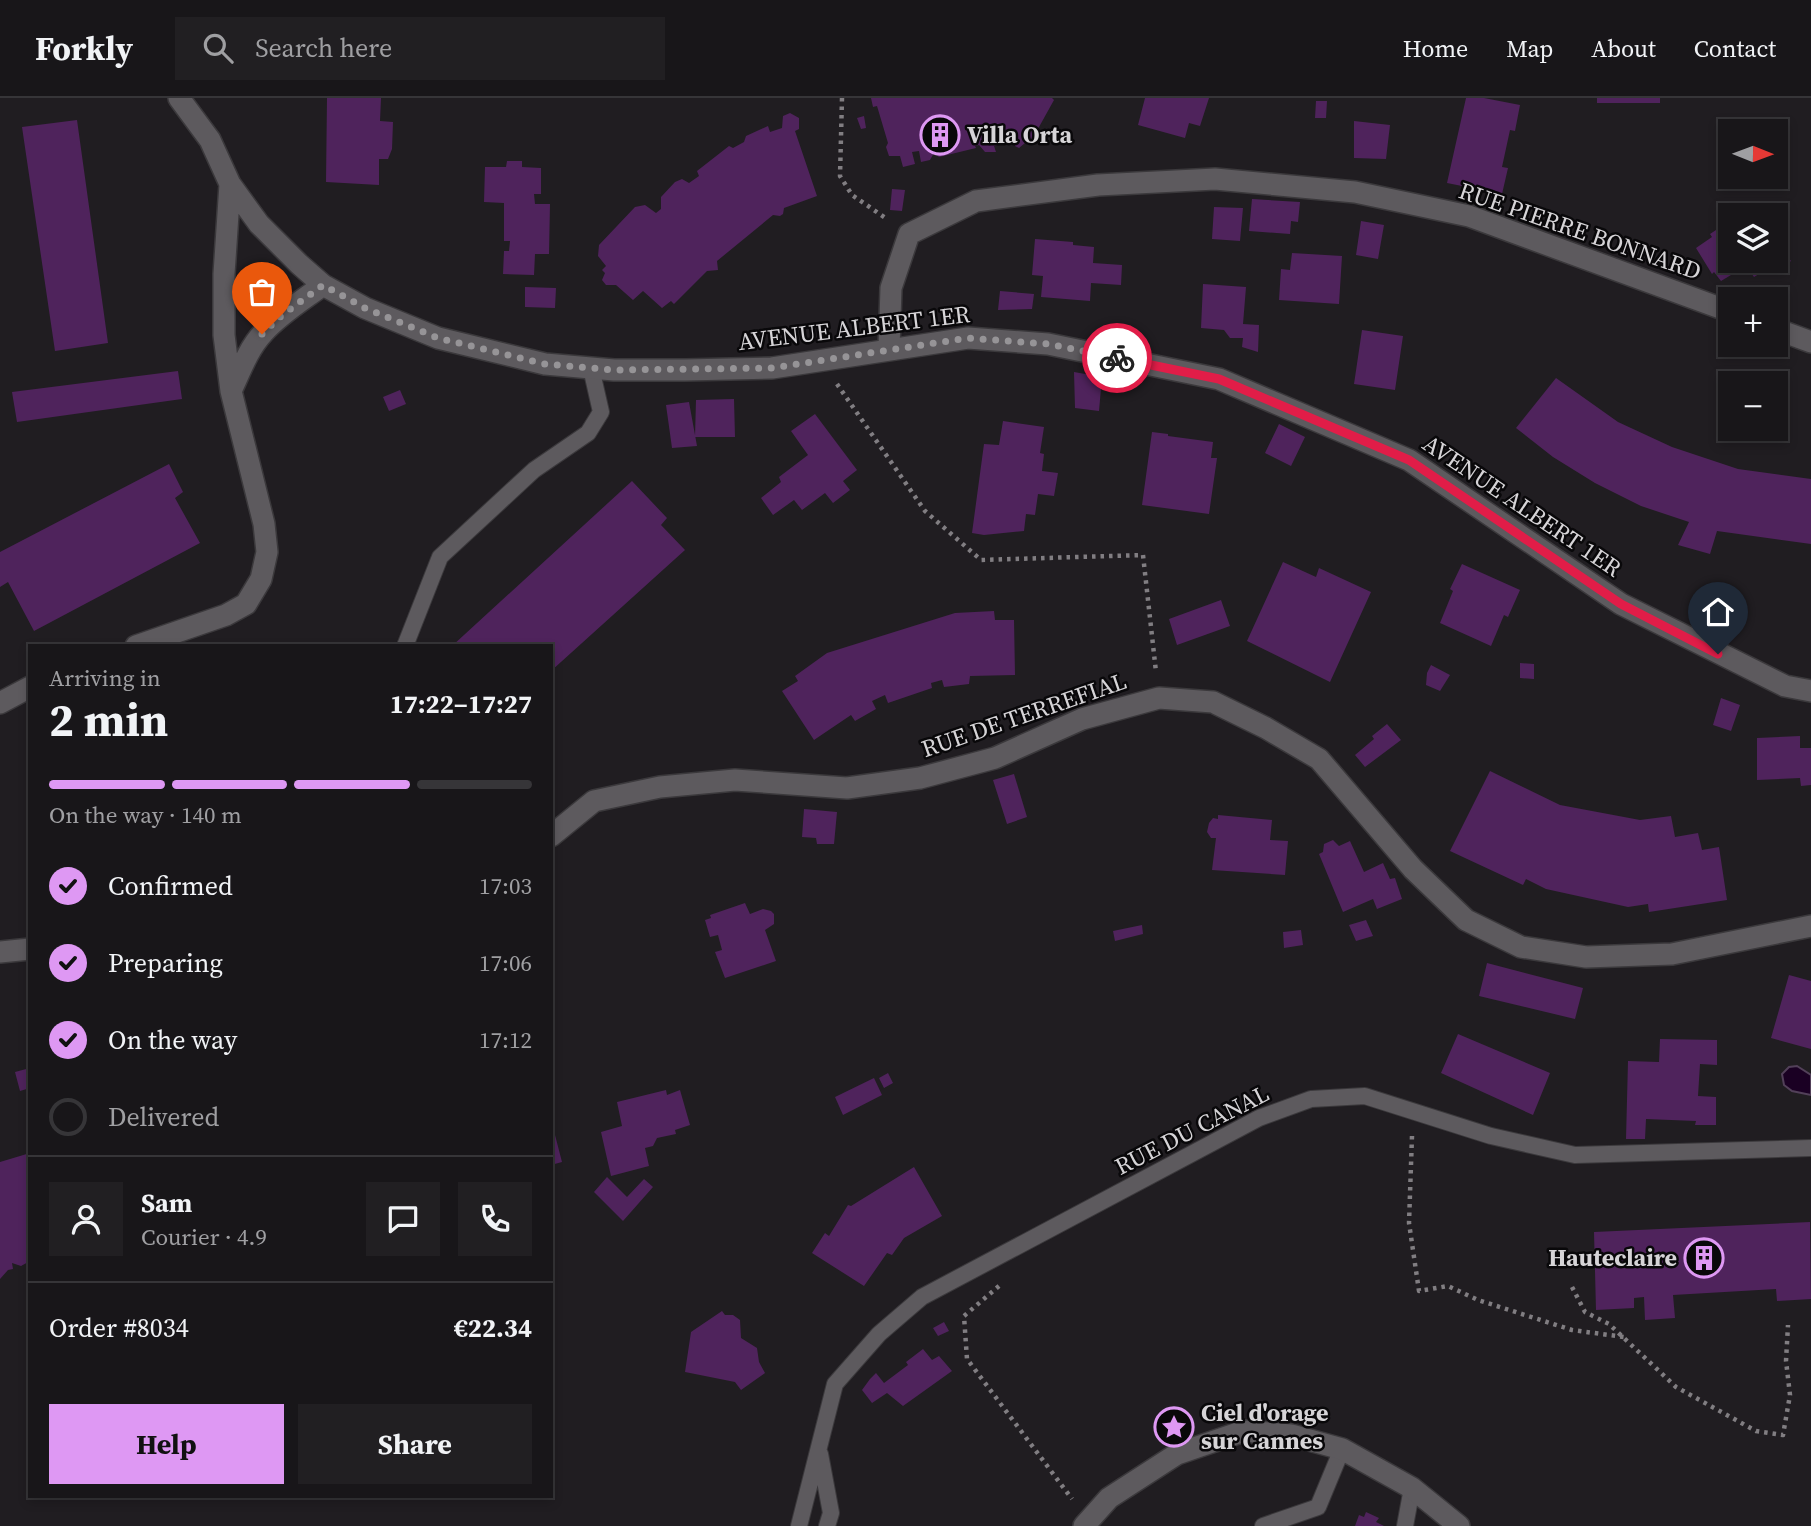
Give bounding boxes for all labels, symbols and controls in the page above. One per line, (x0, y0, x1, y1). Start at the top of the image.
search box (175, 17, 665, 80)
text: Forkly (35, 26, 133, 71)
icon: search (199, 29, 237, 67)
text: Search here (255, 30, 392, 66)
text: Home (1403, 32, 1468, 65)
text: Map (1506, 32, 1553, 65)
text: About (1591, 32, 1656, 65)
text: Contact (1694, 32, 1776, 65)
building icon: Villa Orta (919, 114, 961, 156)
place label: Villa Orta (967, 118, 1072, 151)
north arrow (1718, 119, 1788, 189)
map controls (1718, 119, 1788, 441)
street label: RUE PIERRE BONNARD (1454, 173, 1706, 288)
button: layers (1718, 203, 1788, 273)
pin (232, 262, 292, 334)
icon: bag (243, 273, 281, 311)
button: + (1718, 287, 1788, 357)
street label: AVENUE ALBERT 1ER (736, 297, 972, 358)
courier (1082, 323, 1152, 393)
icon: bike (1098, 339, 1136, 377)
button: − (1718, 371, 1788, 441)
street label: AVENUE ALBERT 1ER (1416, 427, 1629, 585)
pin (1688, 582, 1748, 654)
icon: home (1699, 593, 1737, 631)
text: Arriving in (49, 662, 161, 694)
street label: RUE DE TERREFIAL (917, 664, 1131, 765)
text: 17:22–17:27 (390, 686, 532, 722)
text: 2 min (49, 688, 168, 751)
text: On the way · 140 m (49, 799, 242, 831)
icon: check (49, 867, 87, 905)
text: Confirmed (108, 868, 233, 904)
text: 17:03 (479, 870, 532, 902)
icon: check (49, 944, 87, 982)
text: Preparing (108, 945, 223, 981)
text: 17:06 (479, 947, 532, 979)
icon: check (49, 1021, 87, 1059)
text: On the way (108, 1022, 237, 1058)
text: 17:12 (479, 1024, 532, 1056)
street label: RUE DU CANAL (1109, 1076, 1275, 1183)
text: Delivered (108, 1099, 219, 1135)
button: person (49, 1182, 123, 1256)
button: chat (366, 1182, 440, 1256)
button: phone (458, 1182, 532, 1256)
text: Sam (141, 1185, 192, 1221)
text: Courier · 4.9 (141, 1221, 267, 1253)
building icon: Hauteclaire (1683, 1237, 1725, 1279)
place label: Hauteclaire (1548, 1241, 1677, 1274)
text: Order #8034 (49, 1310, 189, 1346)
text: €22.34 (454, 1310, 532, 1346)
place label: Ciel d'orage sur Cannes (1201, 1396, 1329, 1457)
button: Help (49, 1404, 284, 1484)
button: Share (298, 1404, 532, 1484)
place icon: Ciel d'orage sur Cannes (1153, 1406, 1195, 1448)

